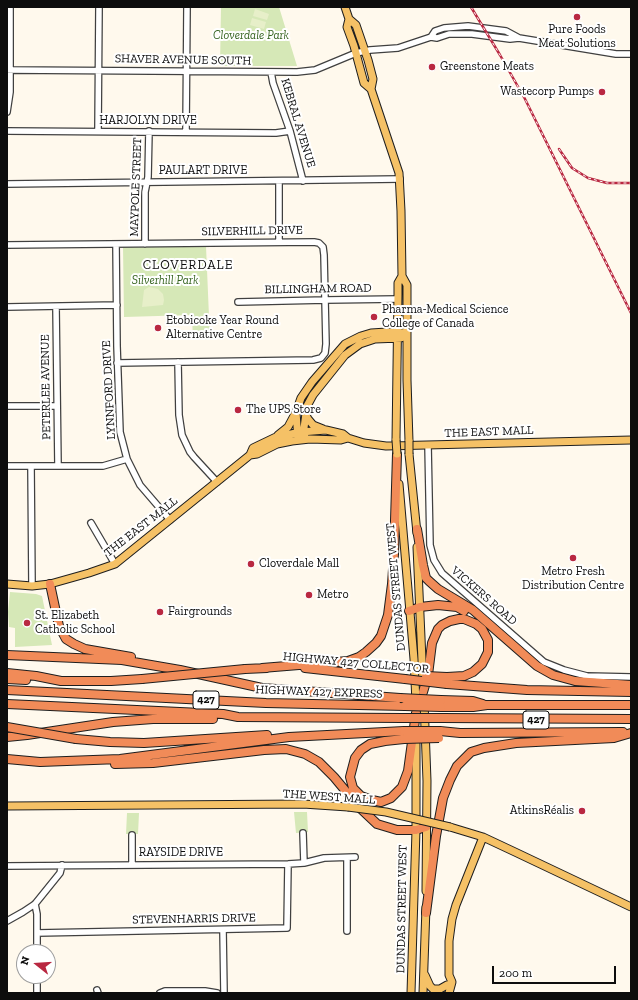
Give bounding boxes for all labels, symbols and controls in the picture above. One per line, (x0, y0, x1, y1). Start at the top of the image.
marker: Pure Foods Meat Solutions (572, 12, 582, 22)
place label: Pure Foods Meat Solutions (538, 23, 616, 51)
park label: Cloverdale Park (213, 29, 289, 43)
street label: SHAVER AVENUE SOUTH (115, 52, 251, 68)
place label: Greenstone Meats (440, 60, 534, 74)
marker: Greenstone Meats (427, 62, 437, 72)
street label: KEBRAL AVENUE (278, 77, 318, 169)
place label: Wastecorp Pumps (500, 85, 594, 99)
marker: Wastecorp Pumps (597, 87, 607, 97)
street label: HARJOLYN DRIVE (99, 114, 197, 128)
street label: MAYPOLE STREET (127, 137, 145, 237)
street label: PAULART DRIVE (159, 164, 247, 178)
street label: SILVERHILL DRIVE (201, 223, 303, 239)
district label: CLOVERDALE (143, 257, 233, 273)
park label: Silverhill Park (132, 274, 198, 288)
street label: BILLINGHAM ROAD (264, 281, 372, 297)
place label: Pharma-Medical Science College of Canada (382, 303, 508, 331)
marker: Pharma-Medical Science College of Canada (369, 312, 379, 322)
place label: Etobicoke Year Round Alternative Centre (166, 314, 279, 342)
marker: Etobicoke Year Round Alternative Centre (153, 323, 163, 333)
street label: PETERLEE AVENUE (38, 334, 54, 440)
street label: LYNNFORD DRIVE (99, 340, 119, 440)
place label: The UPS Store (246, 403, 321, 417)
marker: The UPS Store (233, 405, 243, 415)
street label: THE EAST MALL (444, 423, 534, 441)
street label: THE EAST MALL (101, 494, 181, 560)
street label: DUNDAS STREET WEST (383, 522, 409, 652)
marker: Metro Fresh Distribution Centre (568, 553, 578, 563)
place label: Cloverdale Mall (259, 557, 339, 571)
marker: Cloverdale Mall (246, 559, 256, 569)
street label: VICKERS ROAD (448, 564, 520, 628)
place label: Metro Fresh Distribution Centre (522, 565, 624, 593)
place label: Metro (317, 588, 349, 602)
marker: Metro (304, 590, 314, 600)
place label: Fairgrounds (168, 605, 232, 619)
marker: Fairgrounds (155, 607, 165, 617)
place label: St. Elizabeth Catholic School (35, 609, 115, 637)
marker: St. Elizabeth Catholic School (22, 618, 32, 628)
street label: HIGHWAY 427 COLLECTOR (283, 649, 429, 677)
street label: HIGHWAY 427 EXPRESS (255, 683, 383, 701)
road number: 427 (193, 691, 219, 709)
road number: 427 (523, 711, 549, 729)
street label: THE WEST MALL (282, 787, 376, 807)
place label: AtkinsRéalis (510, 804, 574, 818)
marker: AtkinsRéalis (577, 806, 587, 816)
street label: DUNDAS STREET WEST (394, 845, 410, 973)
street label: RAYSIDE DRIVE (139, 846, 223, 860)
street label: STEVENHARRIS DRIVE (132, 911, 256, 927)
north arrow (16, 944, 56, 984)
text: N (18, 955, 32, 967)
scale bar (494, 958, 618, 984)
text: 200 m (499, 966, 532, 980)

